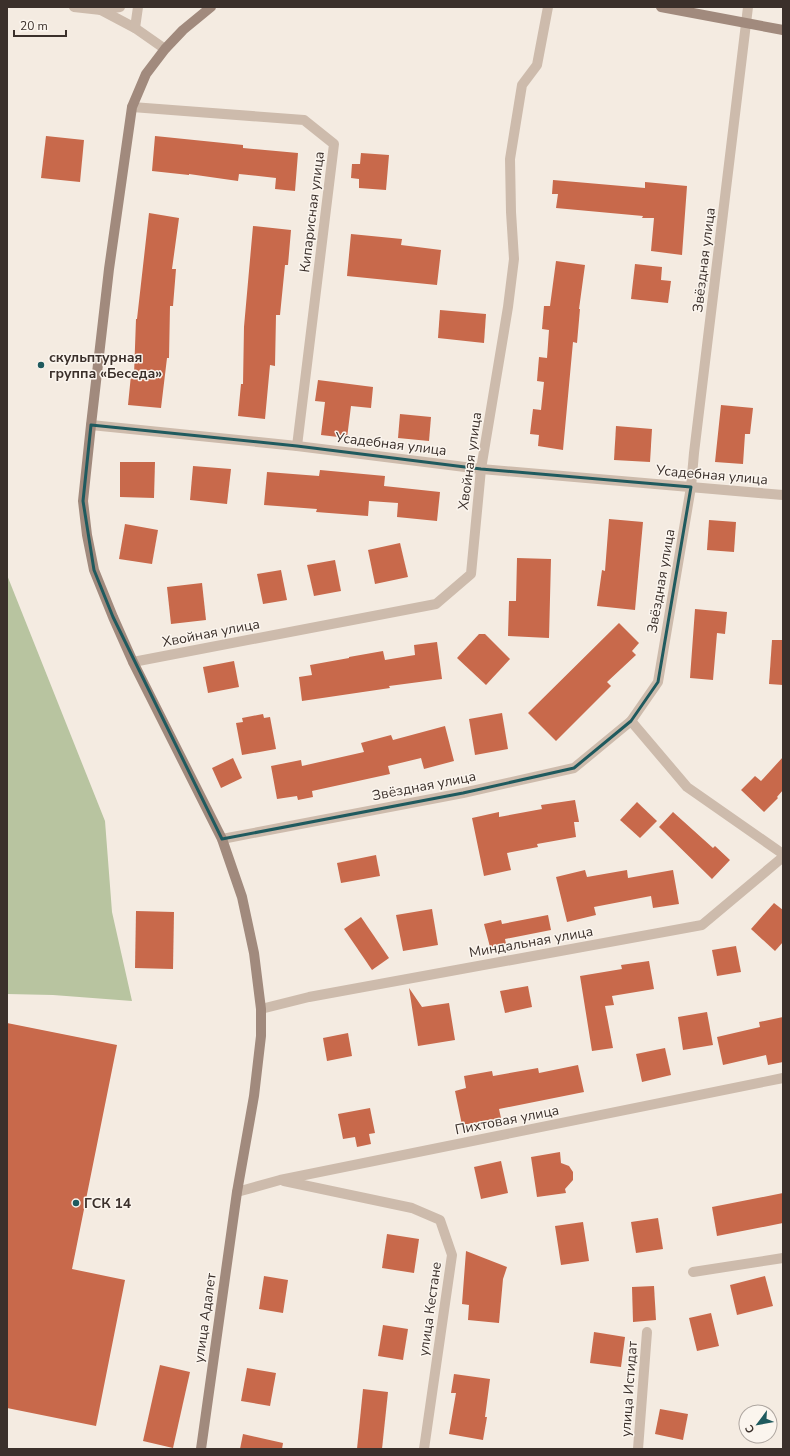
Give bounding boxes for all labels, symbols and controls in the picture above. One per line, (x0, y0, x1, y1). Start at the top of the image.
scale bar (14, 12, 66, 38)
text: 20 m (20, 18, 48, 34)
street label: Кипарисная улица (295, 150, 329, 274)
street label: Звёздная улица (688, 206, 720, 314)
place label: скульптурная группа «Беседа» (49, 348, 162, 383)
marker: скульптурная группа «Беседа» (36, 360, 46, 370)
street label: Хвойная улица (454, 411, 486, 511)
street label: Усадебная улица (333, 428, 448, 460)
street label: Усадебная улица (654, 461, 769, 489)
street label: Звёздная улица (642, 527, 680, 635)
street label: Хвойная улица (161, 614, 261, 652)
street label: Звёздная улица (370, 767, 478, 805)
street label: Миндальная улица (467, 922, 595, 962)
street label: Пихтовая улица (453, 1101, 561, 1139)
place label: ГСК 14 (84, 1194, 132, 1213)
marker: ГСК 14 (71, 1198, 81, 1208)
street label: улица Кестане (414, 1260, 446, 1358)
street label: улица Адалет (189, 1271, 221, 1364)
street label: улица Истидат (616, 1340, 642, 1438)
north arrow (738, 1404, 778, 1444)
text: С (741, 1421, 758, 1436)

